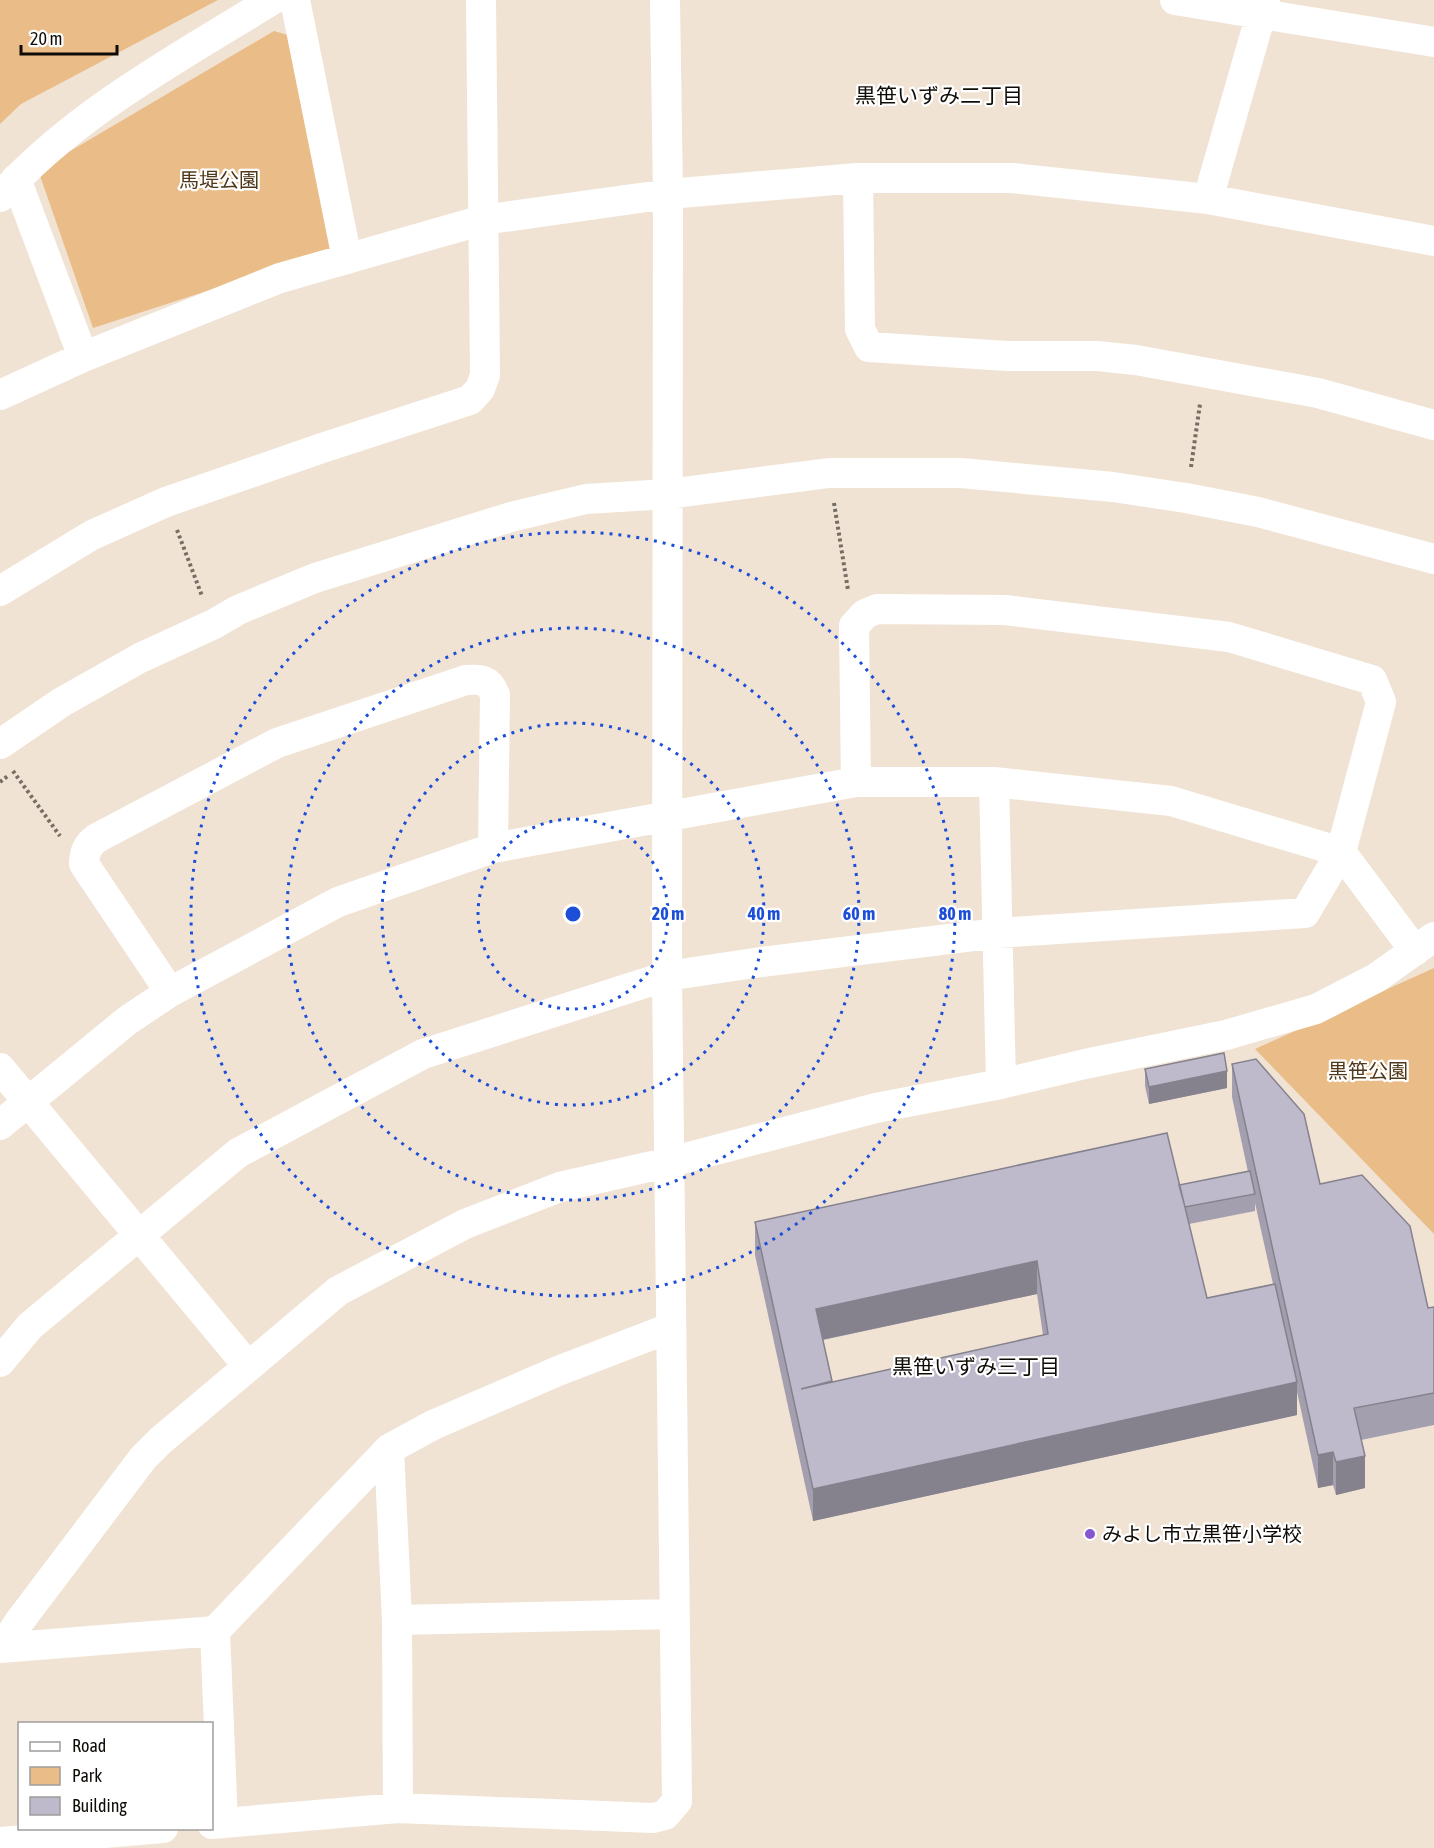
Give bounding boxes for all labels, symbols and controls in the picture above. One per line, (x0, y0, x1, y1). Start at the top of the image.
scale bar (21, 18, 117, 56)
text: 20 m (30, 28, 62, 49)
district label: 黒笹いずみ二丁目 (855, 83, 1023, 107)
park label: 馬堤公園 (179, 168, 259, 191)
text: 20 m (652, 903, 684, 924)
text: 40 m (747, 903, 780, 924)
text: 60 m (843, 903, 875, 924)
text: 80 m (939, 903, 971, 924)
centre of rings (563, 904, 583, 924)
park label: 黒笹公園 (1328, 1059, 1408, 1082)
district label: 黒笹いずみ三丁目 (892, 1354, 1060, 1378)
place label: みよし市立黒笹小学校 (1102, 1522, 1302, 1545)
marker: みよし市立黒笹小学校 (1083, 1527, 1097, 1541)
legend (18, 1722, 213, 1830)
text: Road (72, 1735, 106, 1756)
text: Park (72, 1765, 102, 1786)
text: Building (72, 1795, 127, 1816)

